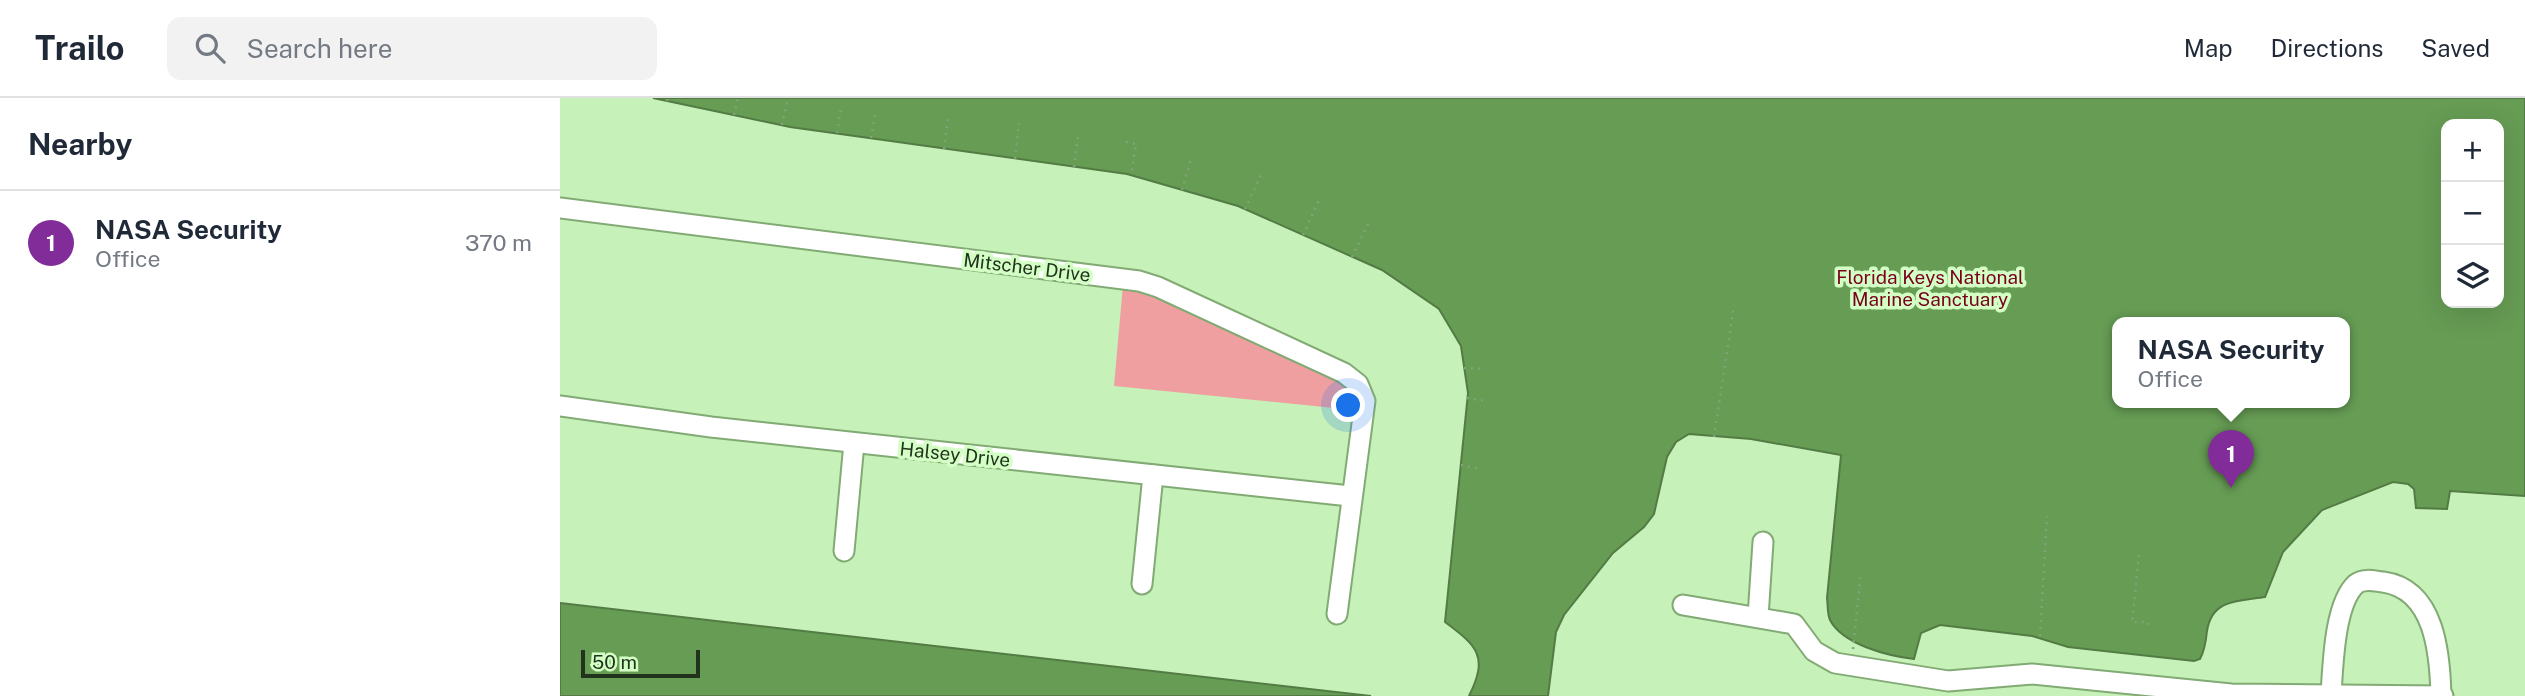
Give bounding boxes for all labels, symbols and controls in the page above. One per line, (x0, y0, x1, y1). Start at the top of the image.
search box (167, 17, 657, 80)
text: Trailo (35, 29, 125, 67)
icon: search (191, 29, 229, 67)
text: Search here (247, 33, 392, 64)
text: Map (2184, 34, 2233, 62)
text: Directions (2271, 34, 2383, 62)
text: Saved (2421, 34, 2490, 62)
map controls (2441, 119, 2504, 308)
button: + (2441, 119, 2504, 182)
text: Nearby (28, 126, 132, 162)
button: − (2441, 182, 2504, 245)
text: NASA Security (95, 214, 282, 245)
text: 1 (46, 229, 56, 256)
text: 370 m (465, 229, 532, 256)
text: Office (95, 245, 161, 272)
button: layers (2441, 245, 2504, 308)
street label: Mitscher Drive (962, 248, 1092, 286)
park label: Florida Keys National Marine Sanctuary (1836, 266, 2024, 310)
popup (2112, 317, 2350, 408)
text: NASA Security (2138, 334, 2324, 365)
text: Office (2138, 365, 2203, 392)
your location (1331, 388, 1365, 422)
pin: 1 (2208, 430, 2254, 488)
street label: Halsey Drive (899, 437, 1011, 471)
scale bar (581, 647, 700, 679)
text: 50 m (592, 651, 637, 673)

